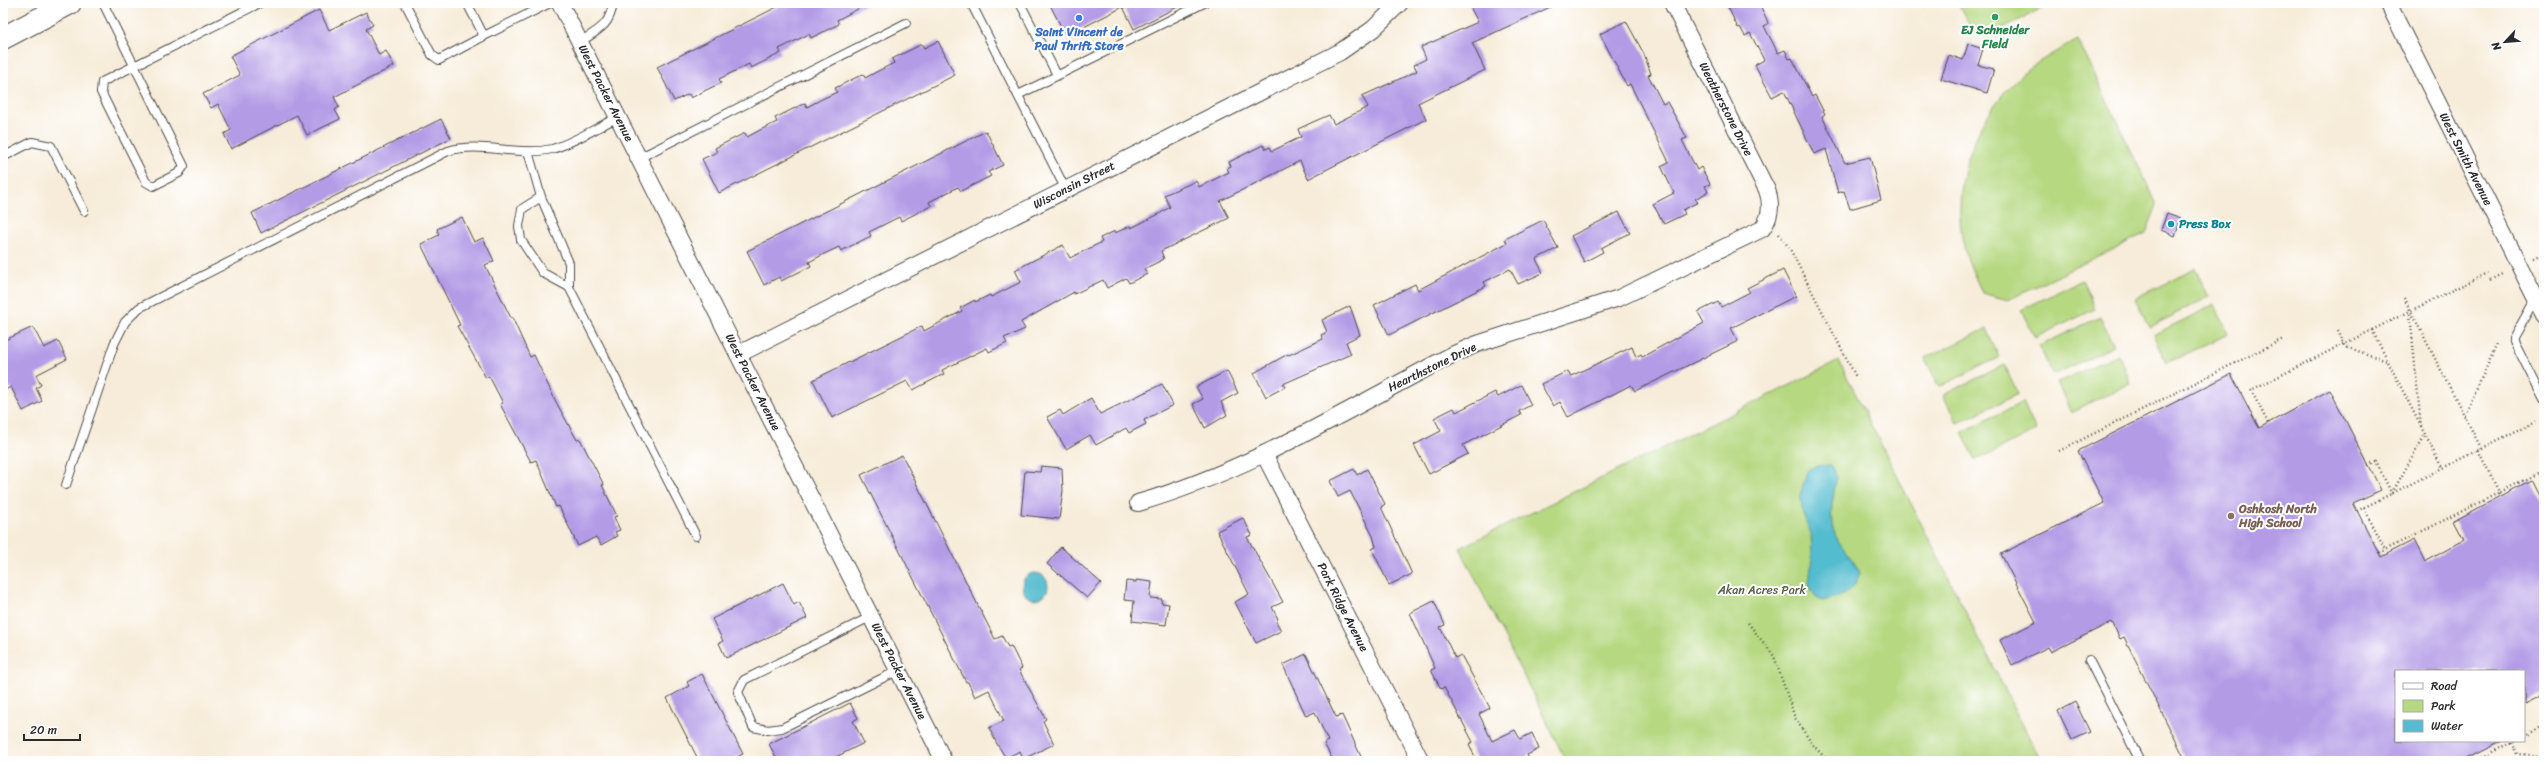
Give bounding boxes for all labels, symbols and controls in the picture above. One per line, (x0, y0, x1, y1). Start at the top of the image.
marker: EJ Schneider Field (1990, 12, 2000, 22)
marker: Saint Vincent de Paul Thrift Store (1074, 13, 1084, 23)
place label: EJ Schneider Field (1961, 19, 2030, 55)
place label: Saint Vincent de Paul Thrift Store (1034, 21, 1124, 57)
north arrow (2485, 22, 2525, 62)
text: N (2486, 38, 2507, 55)
street label: West Packer Avenue (572, 40, 640, 146)
street label: Weatherstone Drive (1693, 58, 1759, 160)
street label: West Smith Avenue (2433, 108, 2499, 210)
street label: Wisconsin Street (1029, 155, 1119, 215)
place label: Press Box (2179, 213, 2232, 235)
marker: Press Box (2166, 219, 2176, 229)
street label: West Packer Avenue (719, 329, 787, 435)
street label: Hearthstone Drive (1384, 336, 1480, 398)
place label: Oshkosh North High School (2238, 498, 2318, 534)
marker: Oshkosh North High School (2226, 511, 2236, 521)
street label: Park Ridge Avenue (1311, 558, 1375, 656)
park label: Akan Acres Park (1717, 579, 1807, 601)
street label: West Packer Avenue (865, 618, 933, 724)
legend (2395, 670, 2525, 742)
text: Road (2431, 675, 2458, 697)
text: Park (2431, 695, 2456, 717)
text: Water (2431, 715, 2464, 737)
scale bar (24, 716, 80, 742)
text: 20 m (30, 719, 57, 741)

